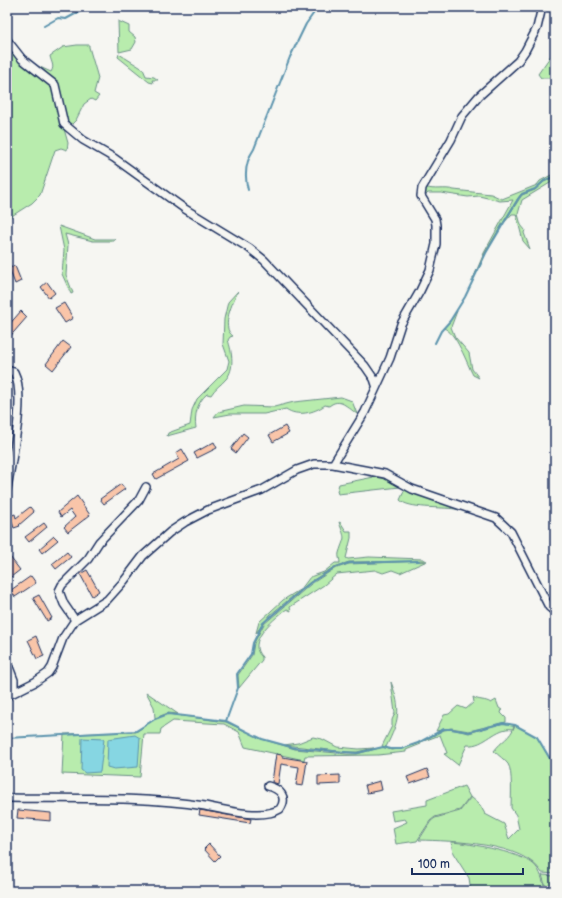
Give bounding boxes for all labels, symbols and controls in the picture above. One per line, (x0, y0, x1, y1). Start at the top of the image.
scale bar (412, 850, 523, 876)
text: 100 m (418, 857, 450, 872)

